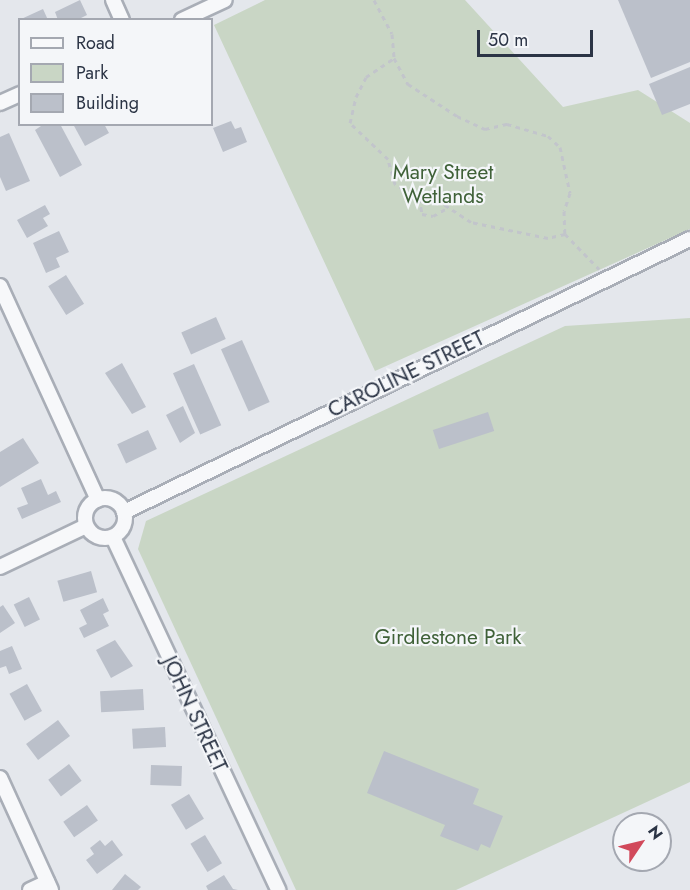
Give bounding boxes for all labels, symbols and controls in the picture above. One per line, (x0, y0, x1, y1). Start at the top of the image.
legend (18, 18, 213, 126)
scale bar (480, 18, 596, 56)
text: 50 m (488, 27, 528, 53)
text: Road (76, 30, 115, 56)
text: Park (76, 60, 108, 86)
text: Building (76, 90, 139, 116)
park label: Mary Street Wetlands (393, 159, 493, 209)
street label: CAROLINE STREET (324, 325, 488, 423)
park label: Girdlestone Park (374, 624, 522, 650)
street label: JOHN STREET (157, 652, 233, 776)
north arrow (612, 812, 672, 872)
text: N (642, 821, 669, 844)

